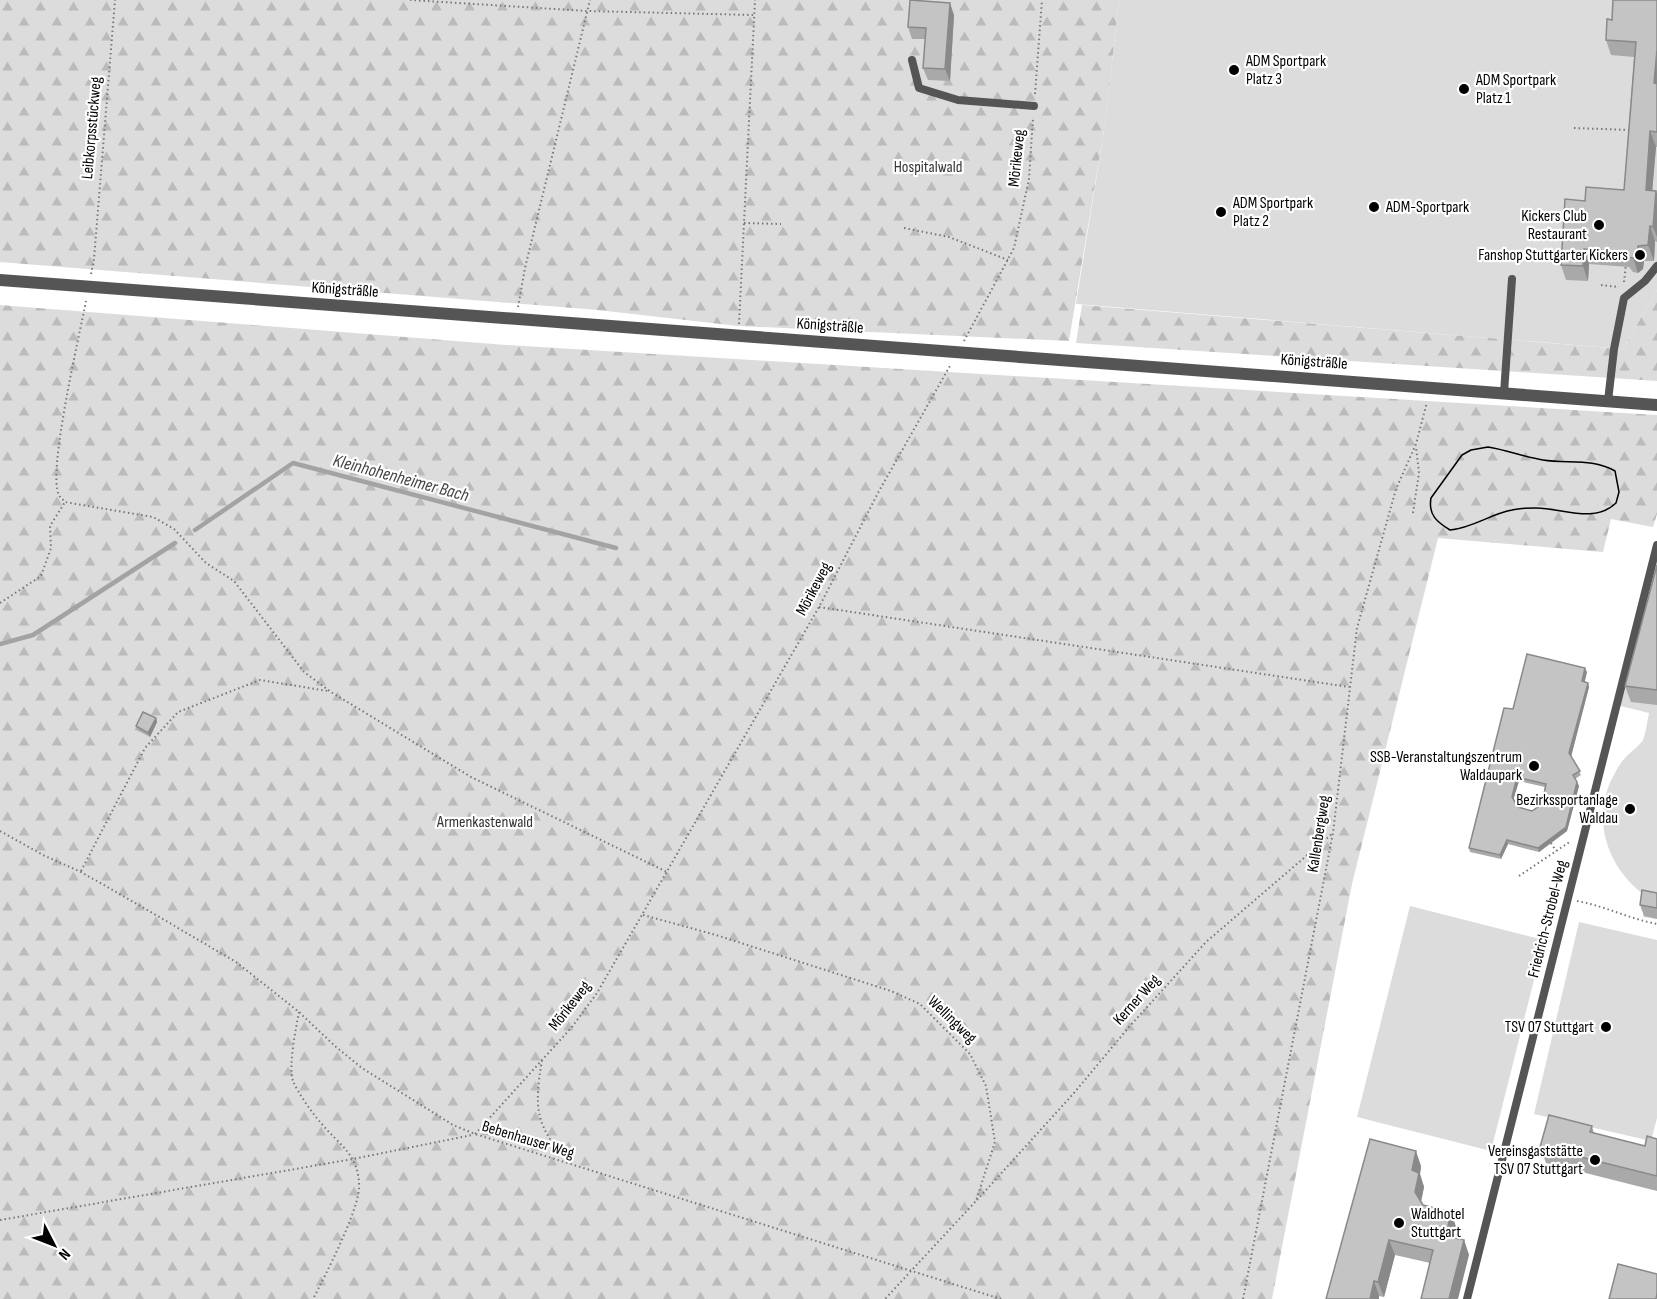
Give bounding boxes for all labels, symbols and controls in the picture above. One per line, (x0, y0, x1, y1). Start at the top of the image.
place label: ADM Sportpark Platz 3 (1245, 52, 1326, 89)
marker: ADM Sportpark Platz 3 (1227, 63, 1241, 77)
place label: ADM Sportpark Platz 1 (1475, 71, 1556, 108)
street label: Leibkorpsstückweg (78, 76, 106, 180)
marker: ADM Sportpark Platz 1 (1457, 82, 1471, 96)
street label: Mörikeweg (1005, 128, 1029, 188)
park label: Hospitalwald (894, 158, 962, 177)
place label: ADM Sportpark Platz 2 (1232, 194, 1313, 231)
place label: ADM-Sportpark (1385, 198, 1469, 217)
marker: ADM-Sportpark (1367, 200, 1381, 214)
marker: ADM Sportpark Platz 2 (1214, 205, 1228, 219)
place label: Kickers Club Restaurant (1521, 207, 1587, 244)
marker: Kickers Club Restaurant (1592, 218, 1606, 232)
place label: Fanshop Stuttgarter Kickers (1478, 246, 1628, 265)
marker: Fanshop Stuttgarter Kickers (1633, 248, 1647, 262)
street label: Königsträßle (311, 278, 379, 302)
street label: Königsträßle (796, 314, 864, 338)
street label: Königsträßle (1280, 350, 1348, 374)
water label: Kleinhohenheimer Bach (331, 450, 472, 506)
street label: Mörikeweg (792, 559, 836, 619)
place label: SSB-Veranstaltungszentrum Waldaupark (1370, 748, 1522, 785)
marker: SSB-Veranstaltungszentrum Waldaupark (1527, 759, 1541, 773)
place label: Bezirkssportanlage Waldau (1516, 791, 1618, 828)
street label: Kallenbergweg (1304, 794, 1334, 874)
marker: Bezirkssportanlage Waldau (1623, 802, 1637, 816)
park label: Armenkastenwald (436, 813, 533, 832)
street label: Friedrich-Strobel-Weg (1524, 858, 1572, 980)
street label: Kerner Weg (1109, 971, 1165, 1029)
street label: Mörikeweg (545, 977, 595, 1035)
street label: Wellingweg (924, 992, 980, 1048)
place label: TSV 07 Stuttgart (1505, 1018, 1594, 1037)
marker: TSV 07 Stuttgart (1599, 1020, 1613, 1034)
street label: Bebenhauser Weg (480, 1117, 576, 1163)
place label: Vereinsgaststätte TSV 07 Stuttgart (1488, 1142, 1583, 1179)
marker: Vereinsgaststätte TSV 07 Stuttgart (1588, 1153, 1602, 1167)
place label: Waldhotel Stuttgart (1411, 1205, 1464, 1242)
north arrow (24, 1215, 84, 1275)
marker: Waldhotel Stuttgart (1392, 1216, 1406, 1230)
text: N (54, 1245, 74, 1264)

